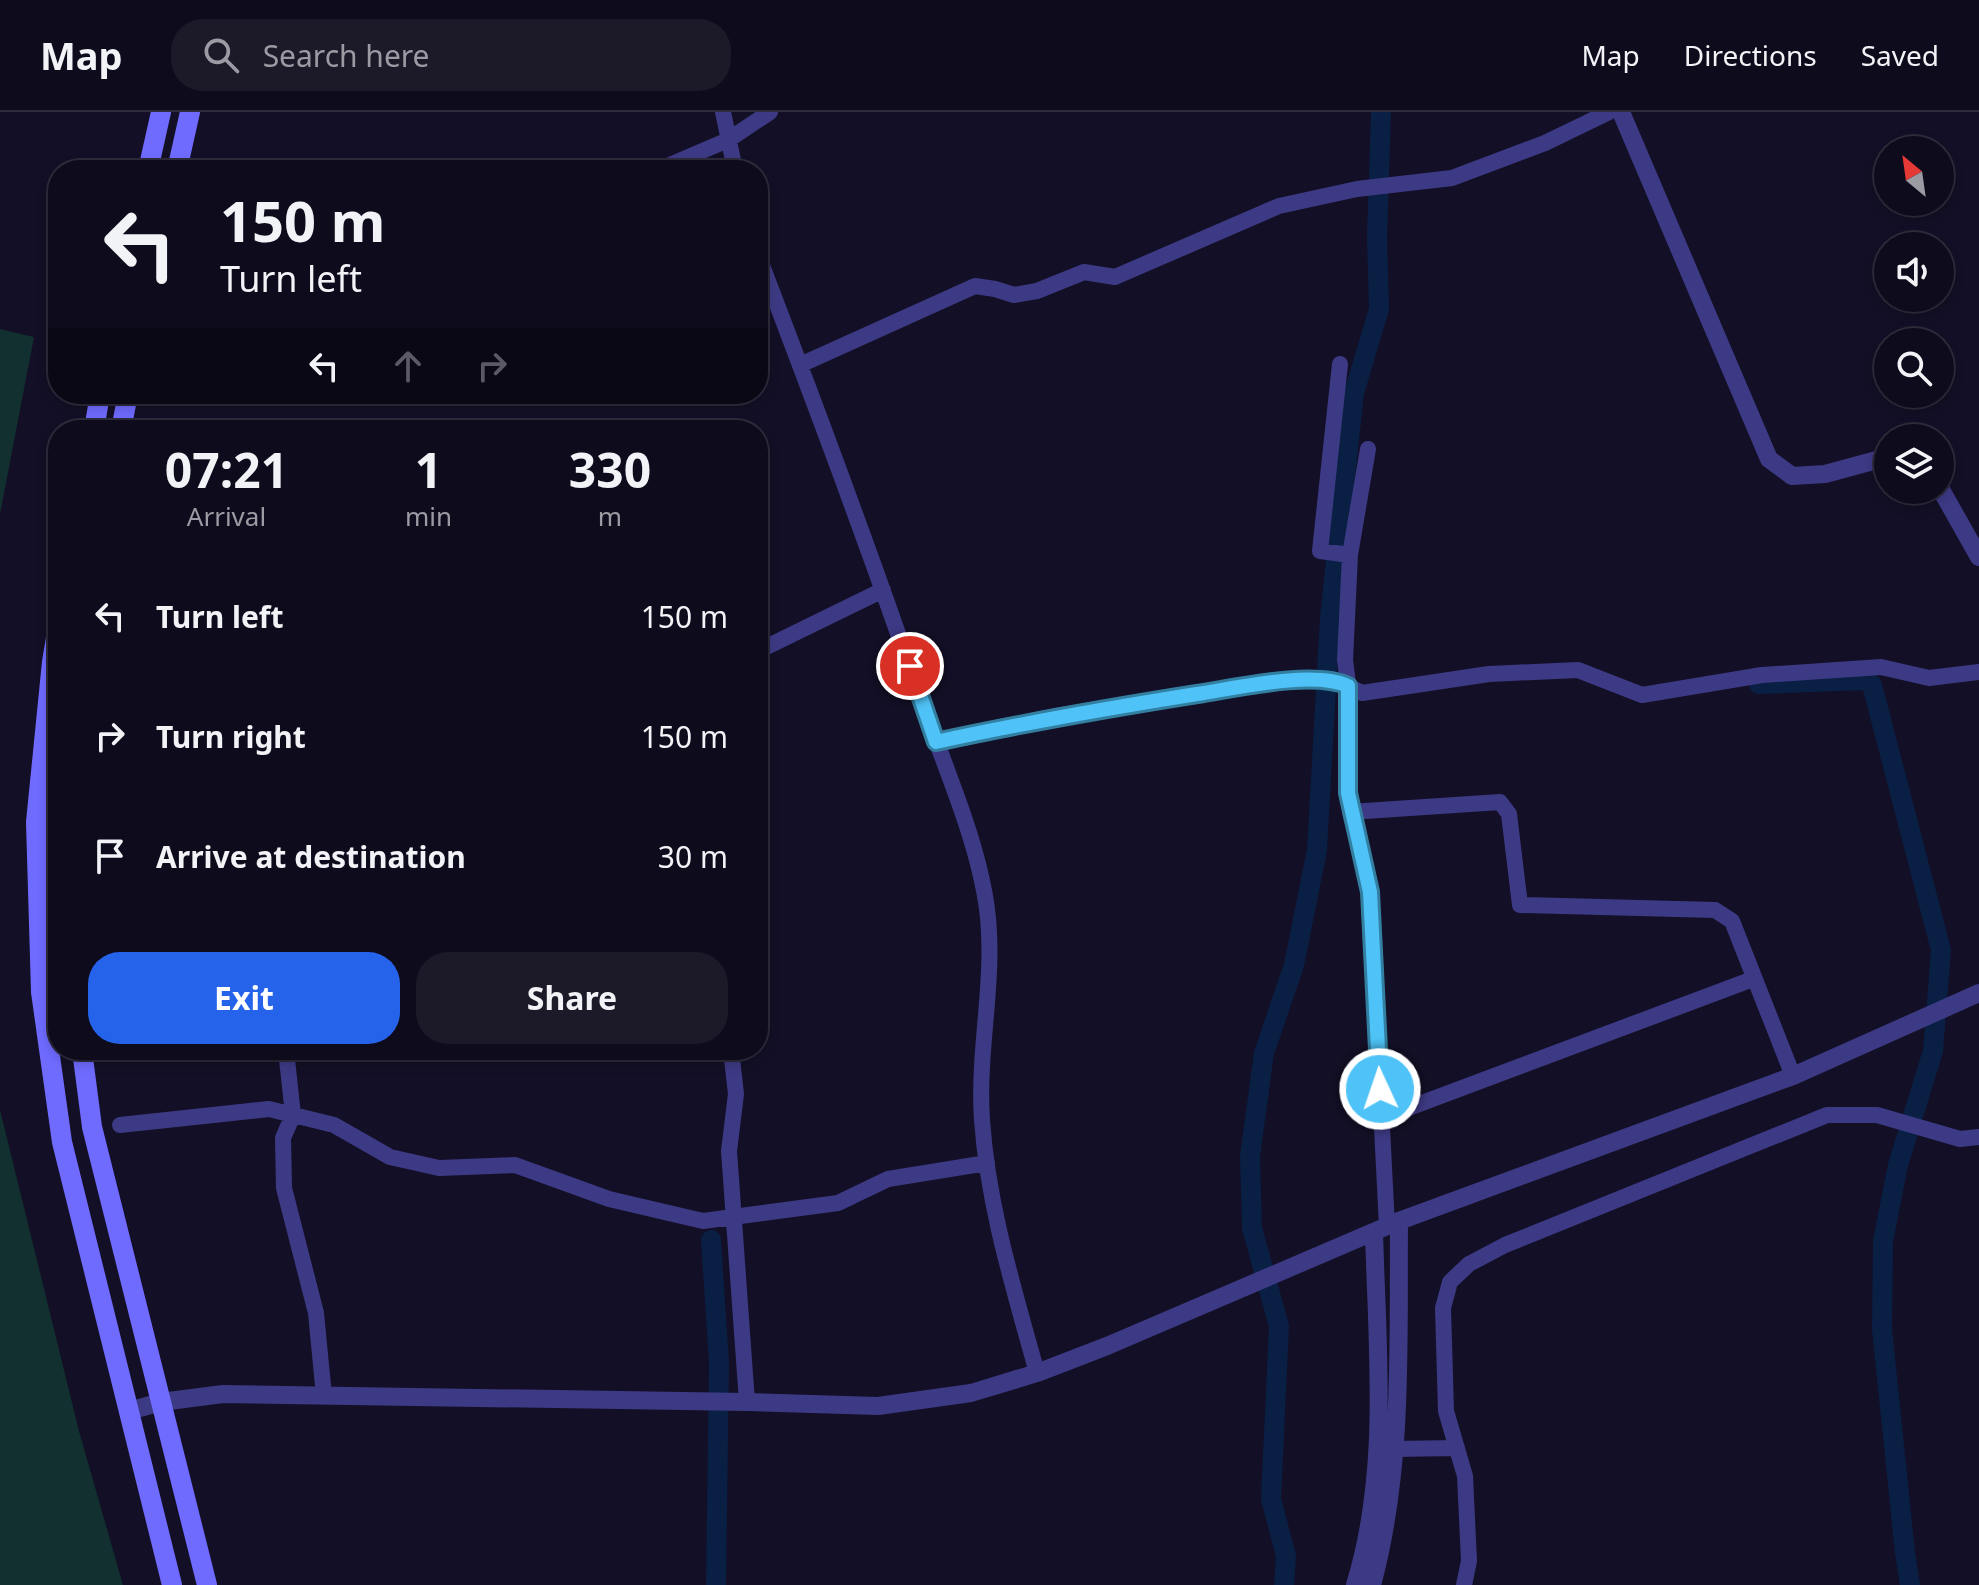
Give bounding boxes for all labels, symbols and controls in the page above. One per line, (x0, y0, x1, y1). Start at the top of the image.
search box (171, 19, 731, 91)
text: Map (40, 29, 123, 81)
icon: search (199, 33, 243, 77)
text: Search here (263, 35, 430, 76)
text: Map (1581, 36, 1640, 74)
text: Directions (1684, 36, 1817, 74)
text: Saved (1861, 36, 1939, 74)
north arrow (1874, 136, 1954, 216)
map controls (1874, 136, 1954, 504)
text: 150 m (220, 182, 385, 258)
icon: left (88, 192, 192, 296)
button: sound (1874, 232, 1954, 312)
text: Turn left (220, 254, 362, 303)
button: search (1874, 328, 1954, 408)
icon: left (302, 344, 346, 388)
icon: ahead (386, 344, 430, 388)
icon: right (470, 344, 514, 388)
button: layers (1874, 424, 1954, 504)
text: 07:21 (165, 437, 288, 502)
text: 1 (415, 437, 442, 502)
text: 330 (569, 437, 651, 502)
text: Arrival (187, 498, 266, 534)
text: min (405, 498, 452, 534)
text: m (598, 498, 622, 534)
icon: left (88, 594, 132, 638)
text: Turn left (156, 596, 284, 637)
text: 150 m (641, 596, 728, 637)
pin (876, 632, 944, 700)
icon: arrive (888, 644, 932, 688)
icon: right (88, 714, 132, 758)
text: Turn right (156, 716, 306, 757)
text: 150 m (641, 716, 728, 757)
icon: arrive (88, 834, 132, 878)
text: Arrive at destination (156, 836, 466, 877)
text: 30 m (658, 836, 728, 877)
button: Exit (88, 952, 400, 1044)
button: Share (416, 952, 728, 1044)
position arrow (1338, 1047, 1422, 1131)

